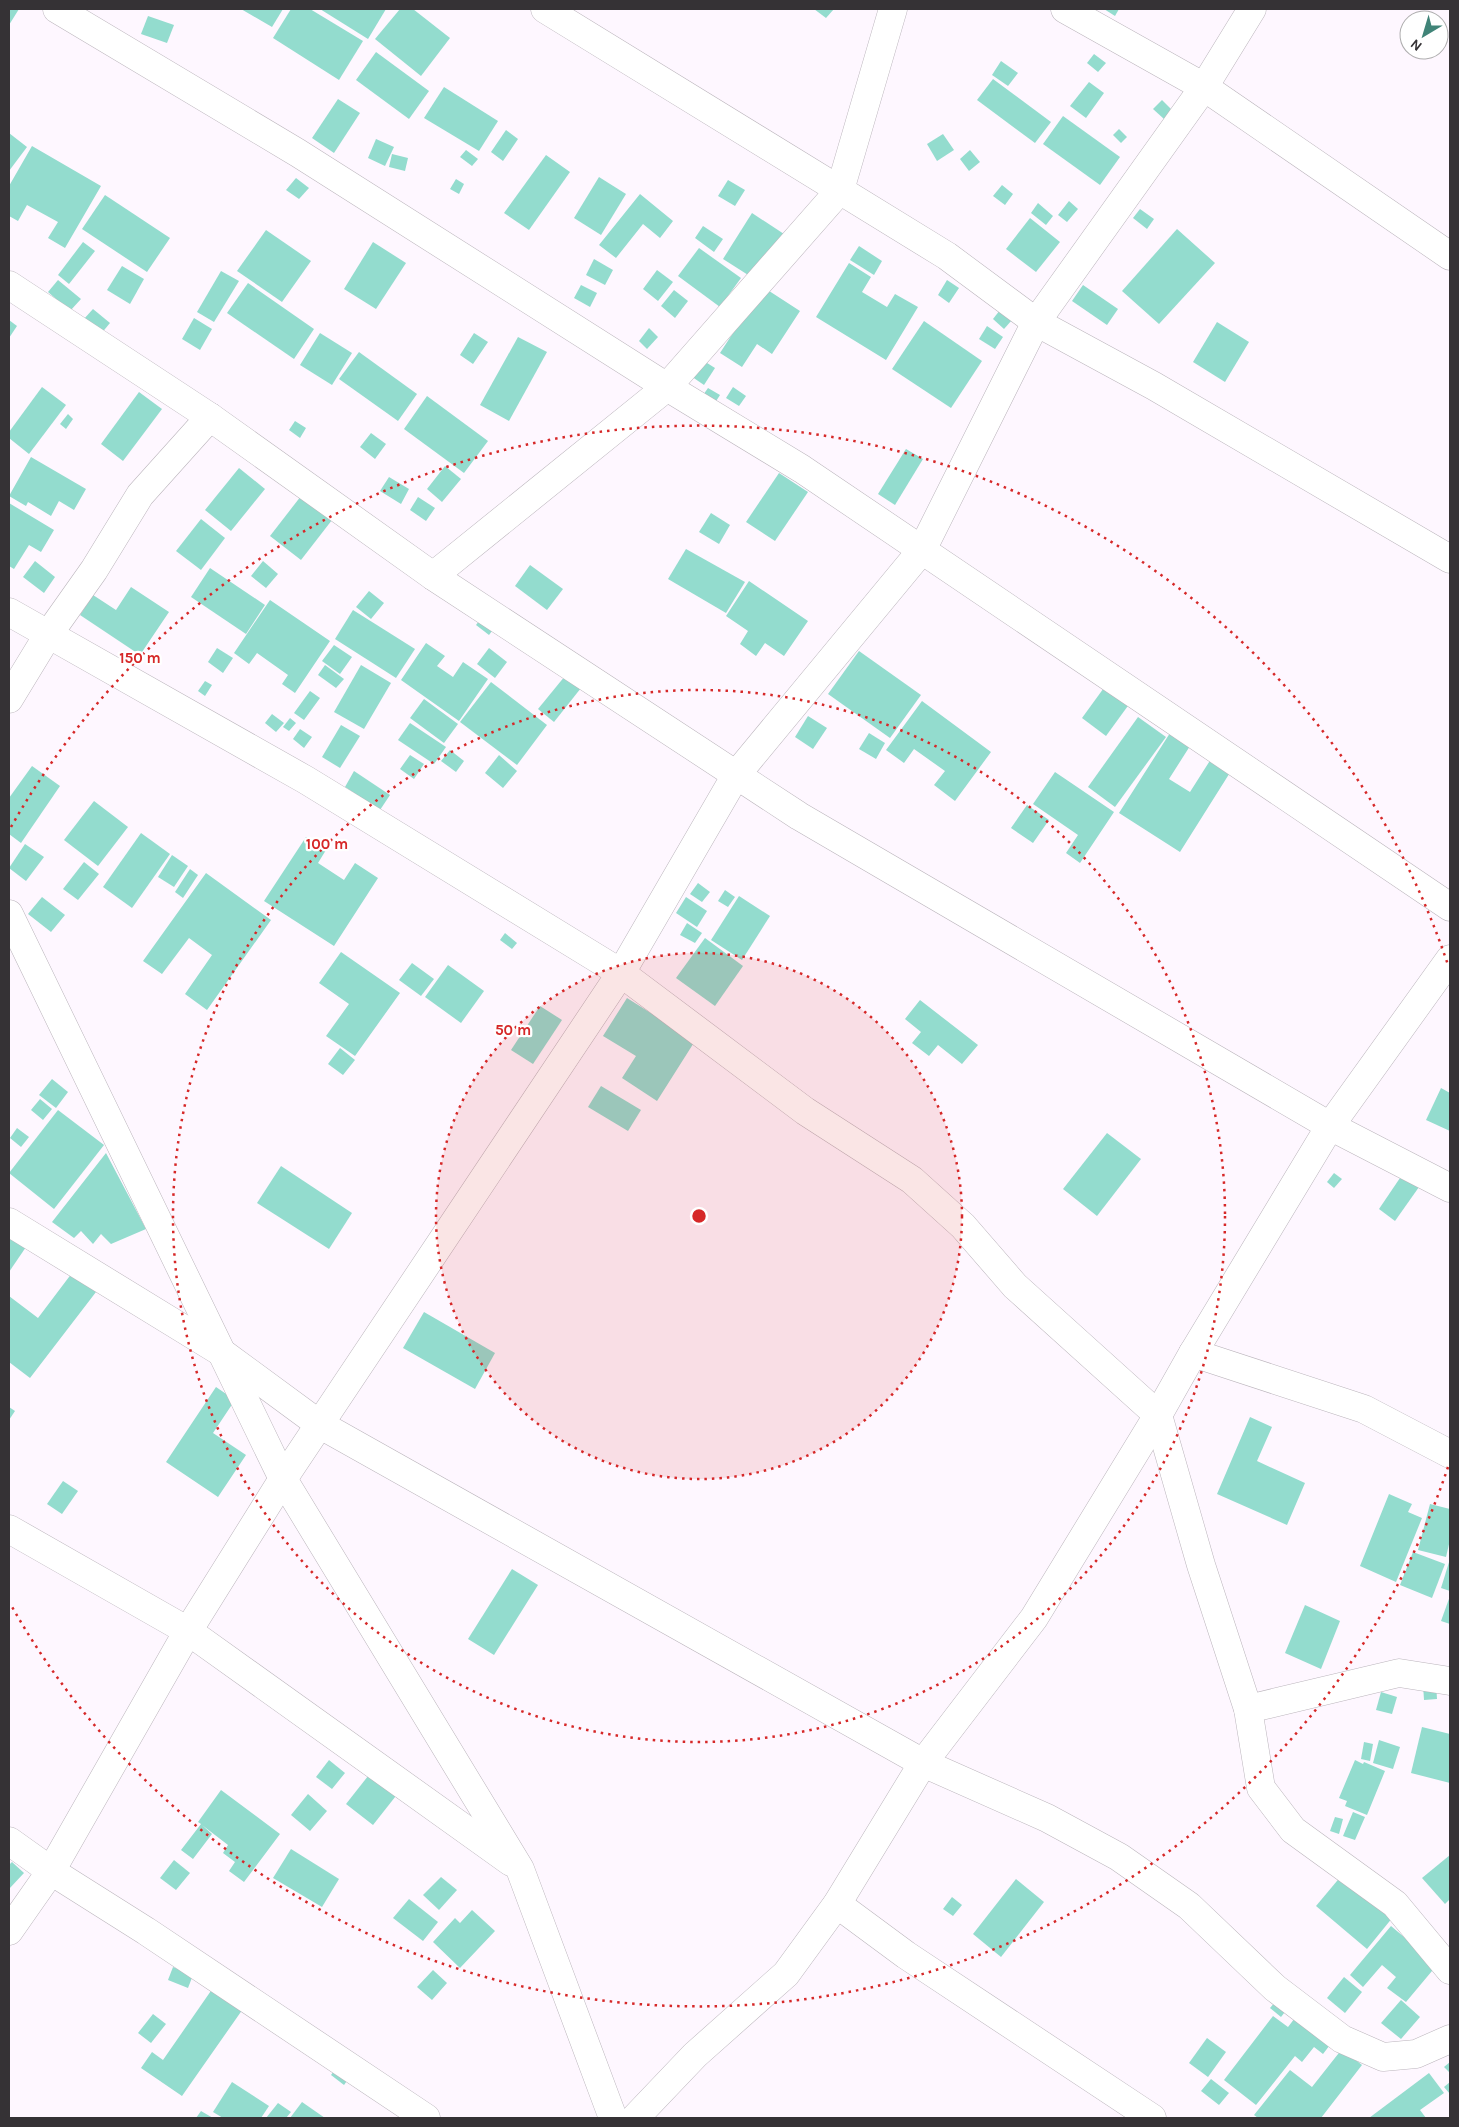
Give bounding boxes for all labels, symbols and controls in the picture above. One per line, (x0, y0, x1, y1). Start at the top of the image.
north arrow (1399, 10, 1449, 60)
text: N (1407, 35, 1425, 55)
text: 150 m (119, 649, 161, 667)
text: 100 m (306, 835, 348, 853)
text: 50 m (495, 1021, 531, 1039)
centre of rings (690, 1207, 708, 1225)

